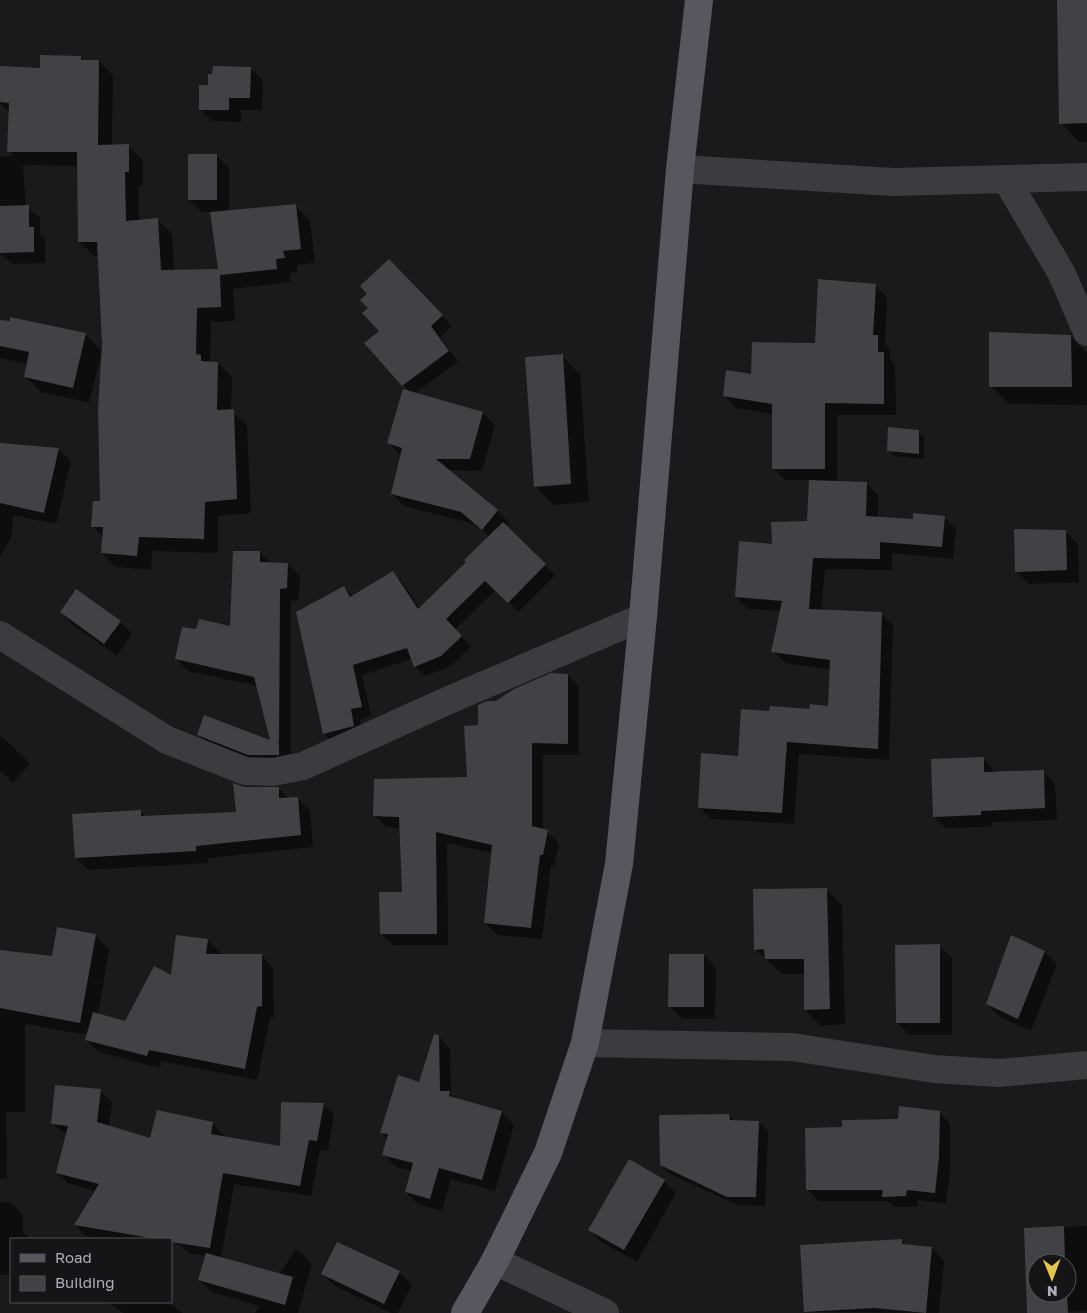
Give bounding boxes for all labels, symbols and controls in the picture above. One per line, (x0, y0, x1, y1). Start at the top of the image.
legend (10, 1238, 172, 1303)
text: Road (55, 1248, 92, 1266)
north arrow (1027, 1253, 1077, 1303)
text: Building (55, 1273, 115, 1291)
text: N (1047, 1283, 1058, 1300)

